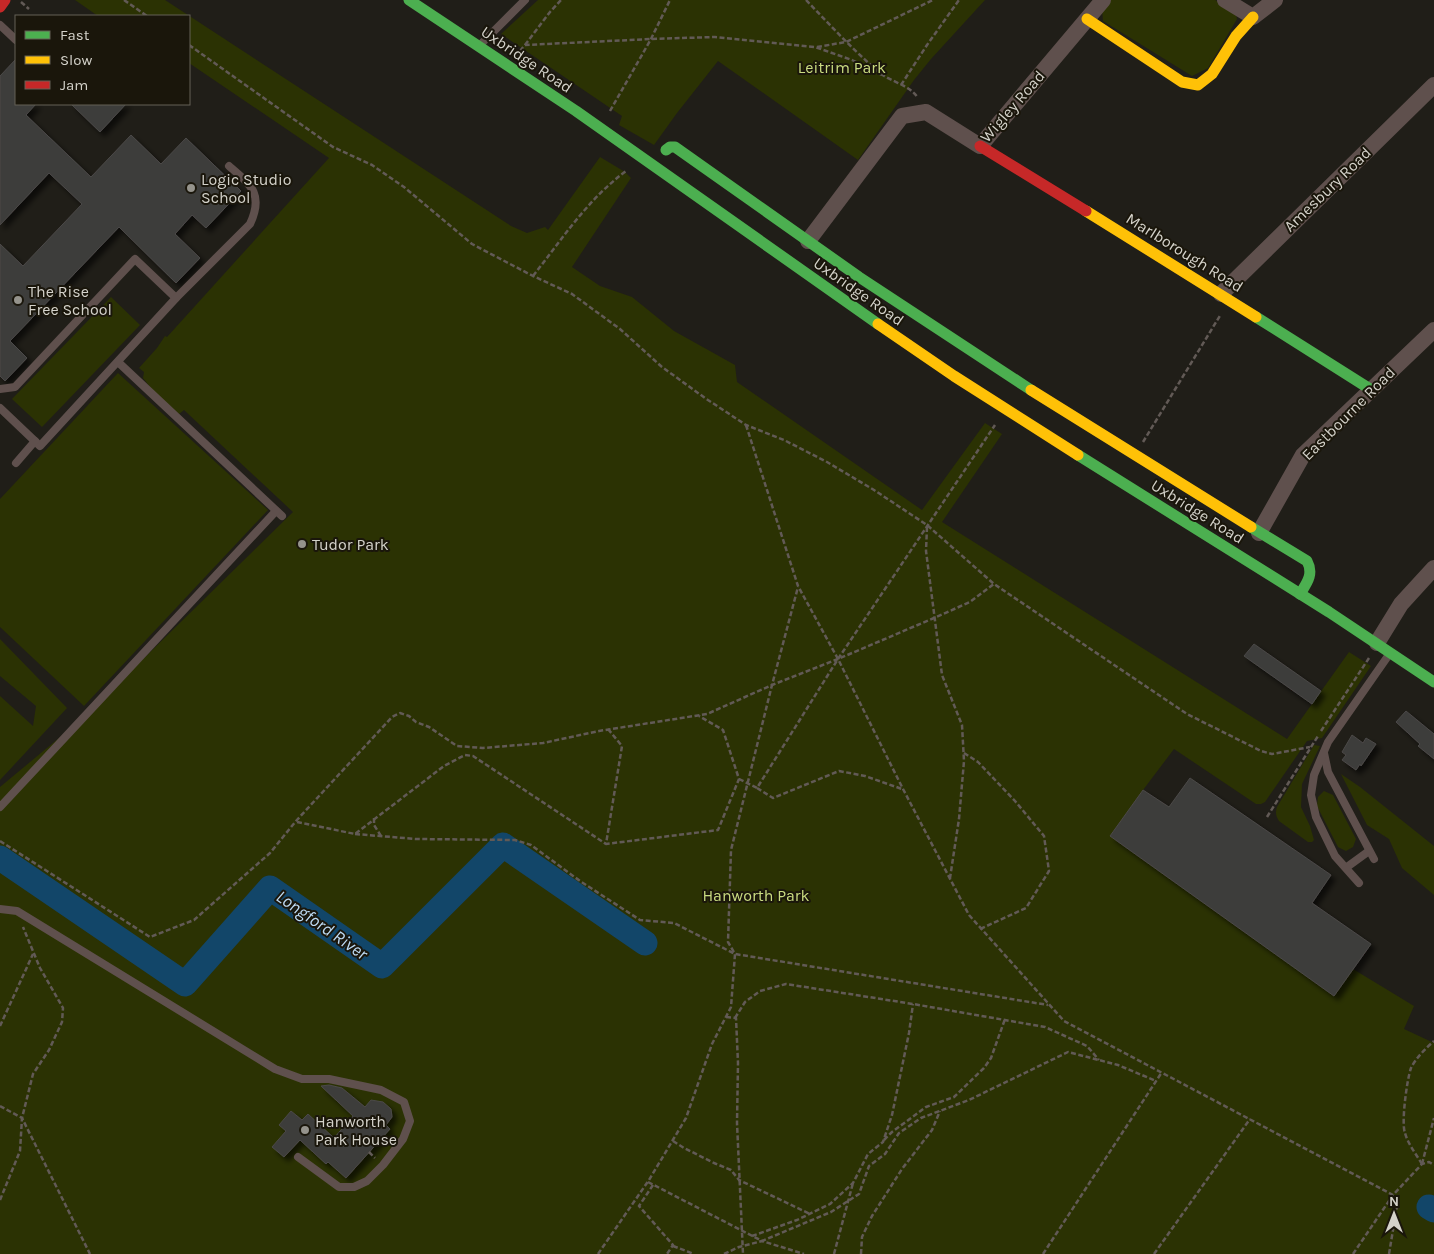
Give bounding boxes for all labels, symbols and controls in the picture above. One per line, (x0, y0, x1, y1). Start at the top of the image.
legend (15, 15, 190, 105)
street label: Uxbridge Road (477, 22, 576, 97)
text: Fast (60, 26, 90, 44)
text: Slow (60, 51, 92, 69)
park label: Leitrim Park (798, 58, 886, 77)
street label: Wigley Road (976, 67, 1049, 146)
text: Jam (60, 76, 88, 94)
street label: Amesbury Road (1280, 143, 1375, 236)
place label: Logic Studio School (201, 170, 291, 207)
marker: Logic Studio School (185, 182, 197, 194)
street label: Marlborough Road (1123, 209, 1247, 296)
street label: Uxbridge Road (810, 253, 908, 330)
place label: The Rise Free School (28, 282, 112, 319)
marker: The Rise Free School (12, 294, 24, 306)
street label: Eastbourne Road (1298, 363, 1399, 464)
street label: Uxbridge Road (1148, 475, 1248, 548)
place label: Tudor Park (312, 535, 389, 554)
marker: Tudor Park (296, 538, 308, 550)
water label: Longford River (272, 885, 373, 965)
park label: Hanworth Park (702, 886, 810, 905)
place label: Hanworth Park House (315, 1112, 397, 1149)
marker: Hanworth Park House (299, 1124, 311, 1136)
north arrow (1369, 1189, 1419, 1239)
text: N (1389, 1193, 1399, 1210)

